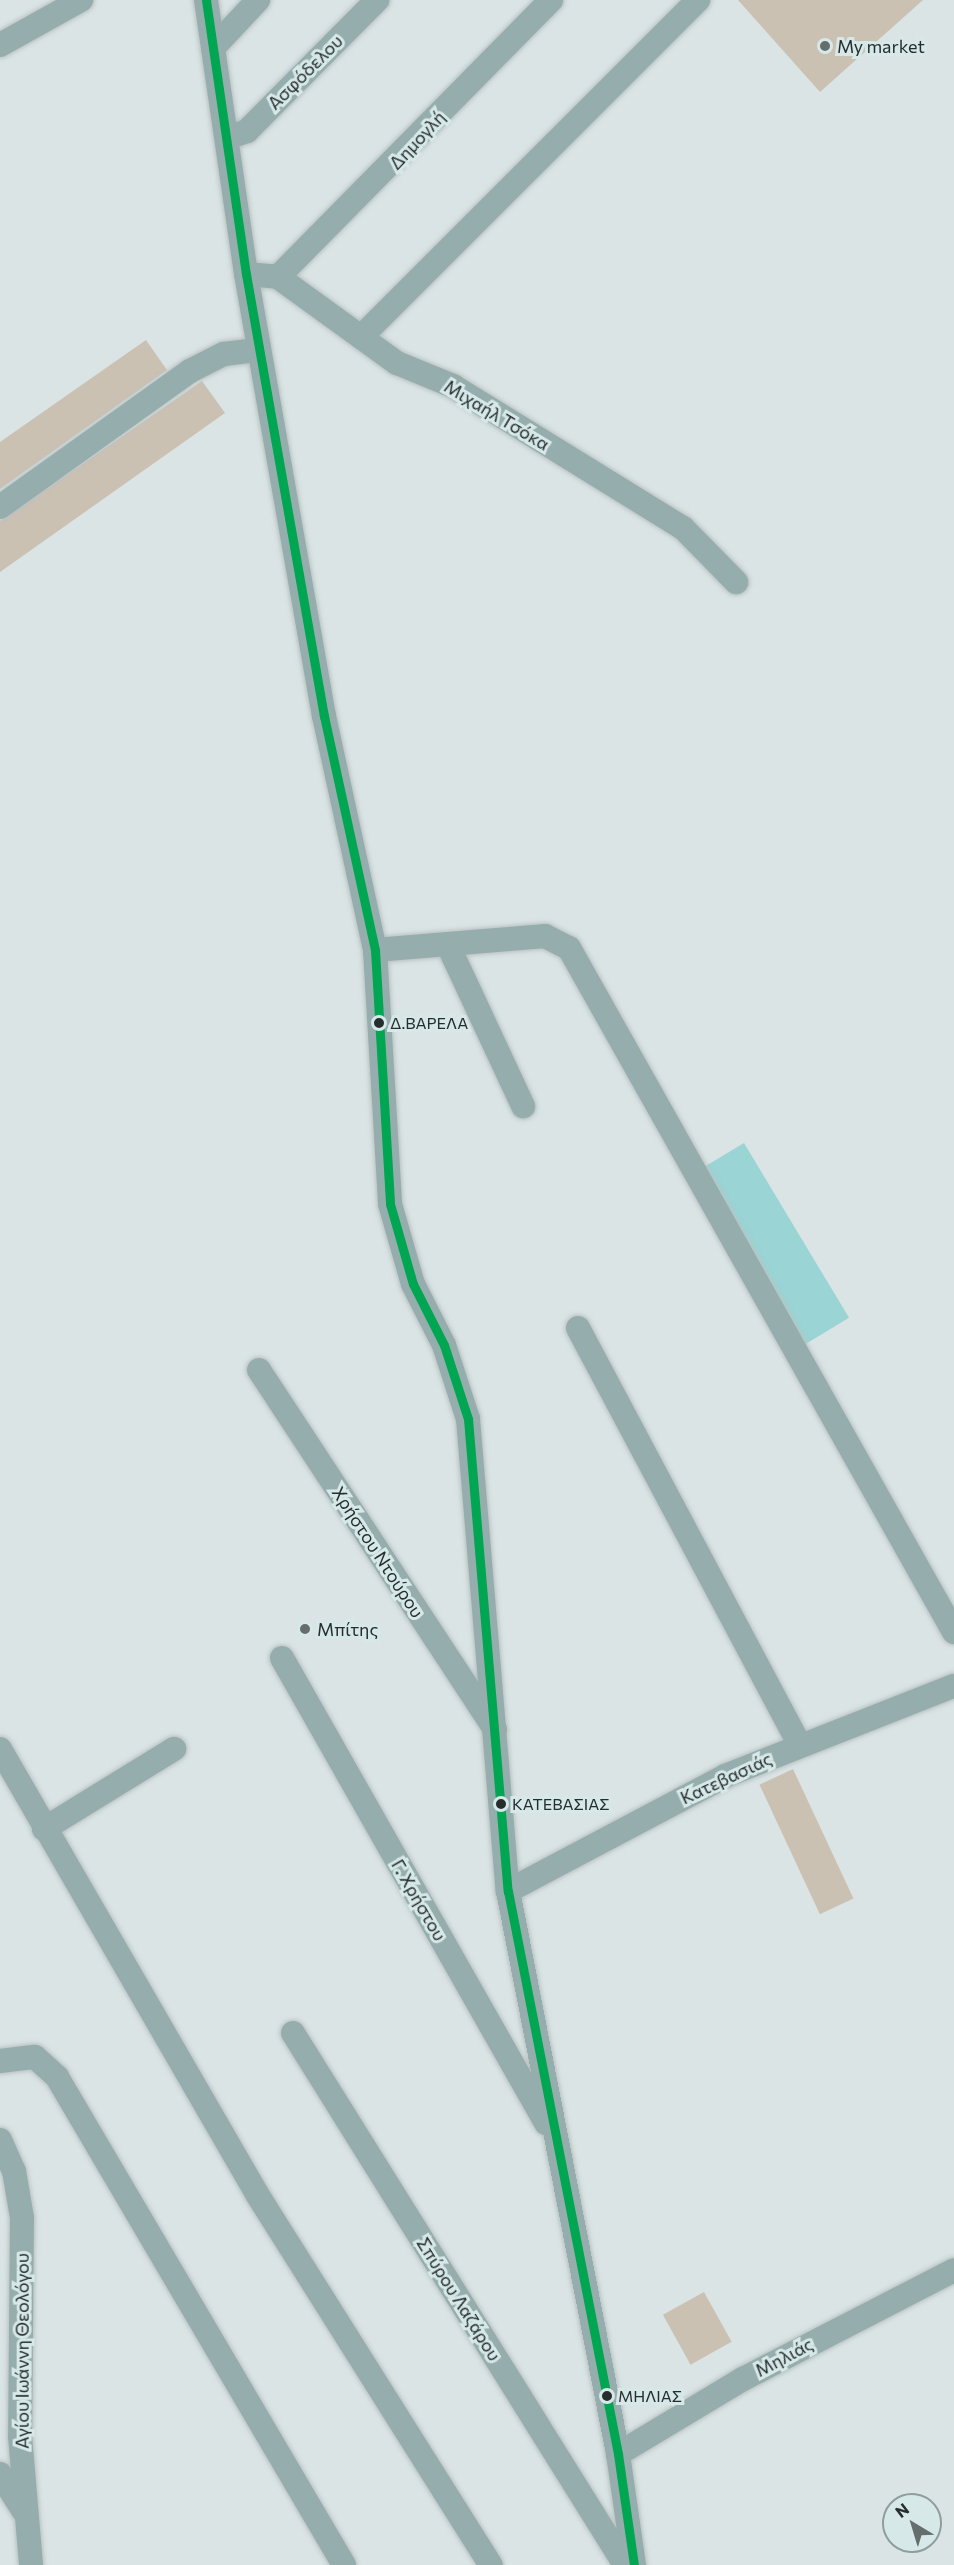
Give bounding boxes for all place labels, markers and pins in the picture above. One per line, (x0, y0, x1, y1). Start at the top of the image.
place label: My market (837, 35, 925, 57)
marker: My market (818, 39, 832, 53)
place label: Δ.ΒΑΡΕΛΑ (390, 1013, 468, 1033)
marker: Δ.ΒΑΡΕΛΑ (373, 1017, 385, 1029)
place label: Μπίτης (317, 1618, 378, 1640)
marker: Μπίτης (298, 1622, 312, 1636)
place label: ΚΑΤΕΒΑΣΙΑΣ (512, 1794, 610, 1814)
marker: ΚΑΤΕΒΑΣΙΑΣ (495, 1798, 507, 1810)
place label: ΜΗΛΙΑΣ (618, 2386, 682, 2406)
marker: ΜΗΛΙΑΣ (601, 2390, 613, 2402)

